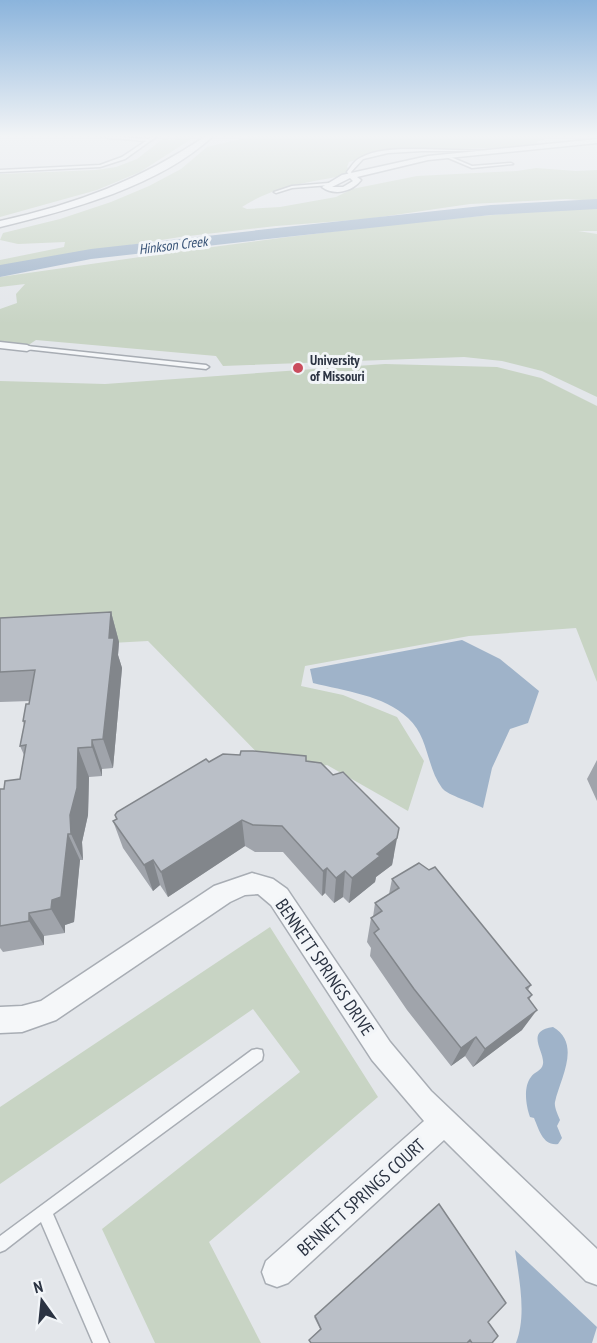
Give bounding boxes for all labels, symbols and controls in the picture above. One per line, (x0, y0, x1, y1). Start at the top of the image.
water label: Hinkson Creek (138, 232, 210, 258)
place label: University of Missouri (310, 351, 365, 385)
marker: University of Missouri (291, 361, 305, 375)
street label: BENNETT SPRINGS DRIVE (271, 894, 379, 1040)
street label: BENNETT SPRINGS COURT (292, 1133, 430, 1261)
north arrow (12, 1271, 72, 1331)
text: N (31, 1276, 45, 1297)

